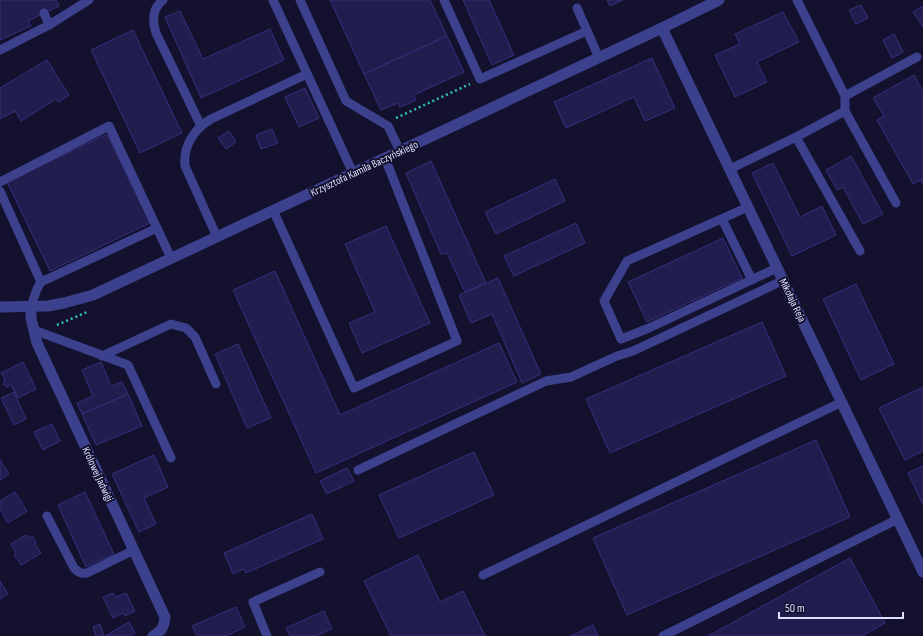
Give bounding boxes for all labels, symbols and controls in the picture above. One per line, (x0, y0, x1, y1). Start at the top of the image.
street label: Krzysztofa Kamila Baczyńskiego (308, 138, 420, 199)
street label: Mikołaja Reja (776, 276, 809, 324)
street label: Królowej Jadwigi (79, 445, 116, 504)
scale bar (779, 594, 903, 620)
text: 50 m (785, 601, 805, 616)

